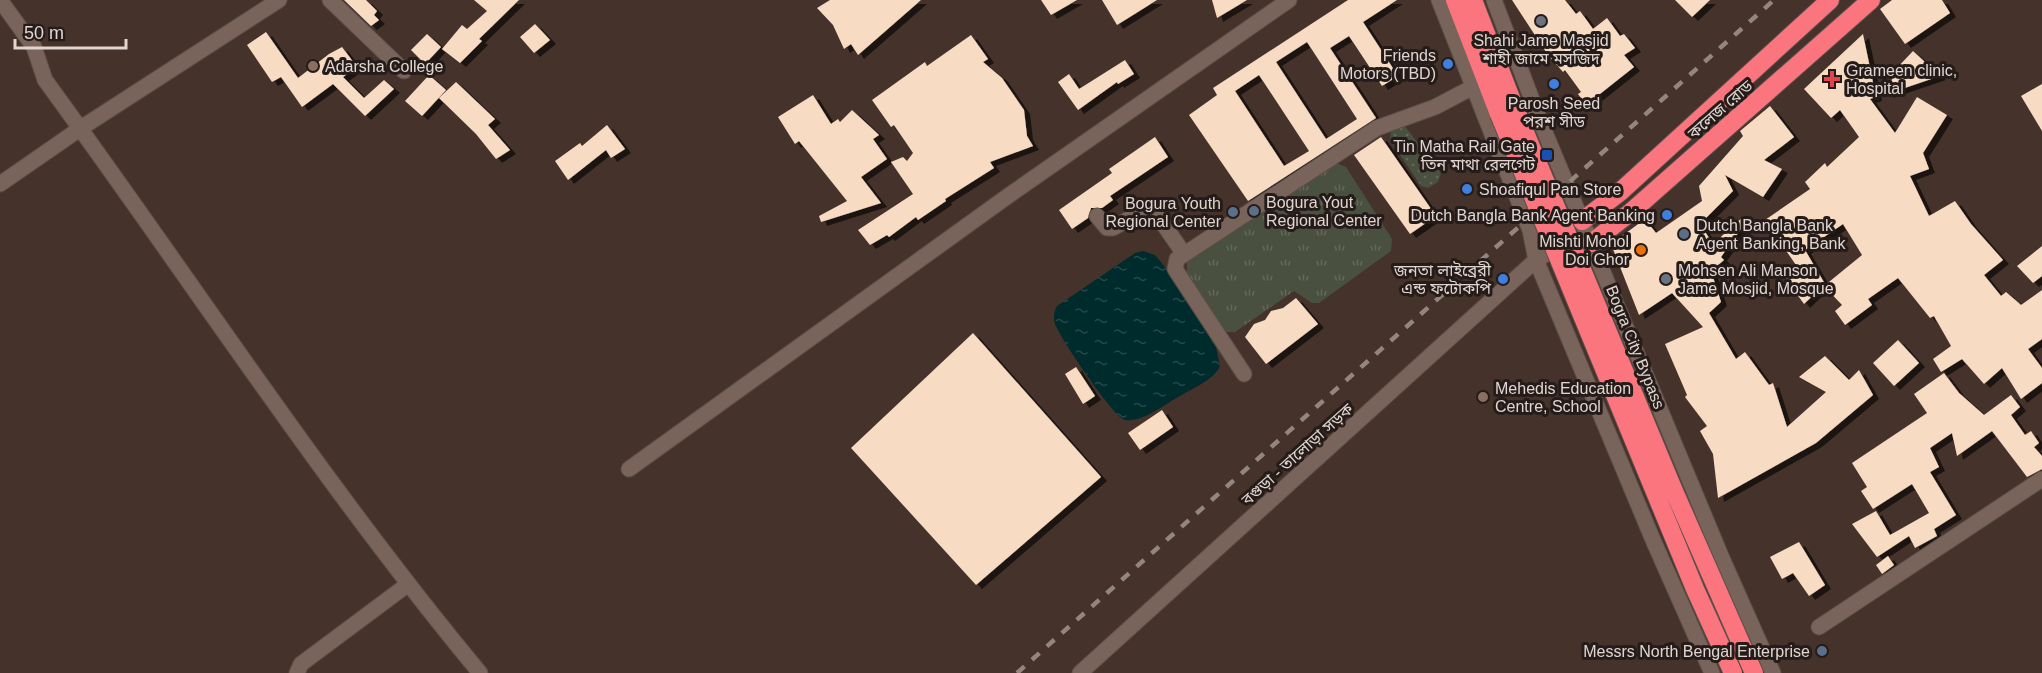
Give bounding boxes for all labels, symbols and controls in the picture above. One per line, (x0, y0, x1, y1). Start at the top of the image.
scale bar (15, 12, 126, 50)
marker: Shahi Jame Masjid শাহী জামে মসজিদ (1534, 14, 1548, 28)
text: 50 m (24, 23, 64, 43)
place label: Shahi Jame Masjid শাহী জামে মসজিদ (1473, 32, 1609, 67)
place label: Friends Motors (TBD) (1340, 47, 1436, 82)
marker: Friends Motors (TBD) (1441, 57, 1455, 71)
place label: Adarsha College (325, 58, 443, 75)
marker: Adarsha College (306, 59, 320, 73)
place label: Grameen clinic, Hospital (1846, 62, 1957, 97)
marker: Grameen clinic, Hospital (1823, 70, 1841, 88)
street label: কলেজ রোড (1684, 76, 1756, 143)
marker: Parosh Seed পরশ সীড (1547, 77, 1561, 91)
place label: Parosh Seed পরশ সীড (1508, 95, 1600, 130)
place label: Tin Matha Rail Gate তিন মাথা রেলগেট (1393, 138, 1535, 173)
marker: Tin Matha Rail Gate তিন মাথা রেলগেট (1540, 148, 1554, 162)
place label: Shoafiqul Pan Store (1479, 181, 1621, 198)
marker: Shoafiqul Pan Store (1460, 182, 1474, 196)
place label: Bogura Yout Regional Center (1266, 194, 1382, 229)
place label: Bogura Youth Regional Center (1105, 195, 1222, 230)
marker: Bogura Yout Regional Center (1247, 204, 1261, 218)
marker: Bogura Youth Regional Center (1226, 205, 1240, 219)
place label: Dutch Bangla Bank Agent Banking (1410, 207, 1655, 224)
marker: Dutch Bangla Bank Agent Banking (1660, 208, 1674, 222)
place label: Dutch Bangla Bank Agent Banking, Bank (1696, 217, 1846, 252)
marker: Dutch Bangla Bank Agent Banking, Bank (1677, 227, 1691, 241)
place label: Mishti Mohol Doi Ghor (1539, 233, 1630, 268)
marker: Mishti Mohol Doi Ghor (1634, 243, 1648, 257)
place label: জনতা লাইব্রেরী এন্ড ফটোকপি (1393, 261, 1492, 297)
place label: Mohsen Ali Manson Jame Mosjid, Mosque (1678, 262, 1834, 297)
marker: জনতা লাইব্রেরী এন্ড ফটোকপি (1496, 272, 1510, 286)
marker: Mohsen Ali Manson Jame Mosjid, Mosque (1659, 272, 1673, 286)
street label: Bogra City Bypass (1603, 283, 1668, 411)
place label: Mehedis Education Centre, School (1495, 380, 1631, 415)
marker: Mehedis Education Centre, School (1476, 390, 1490, 404)
street label: বগুড়া - তালোড়া সড়ক (1238, 399, 1357, 509)
place label: Messrs North Bengal Enterprise (1583, 643, 1810, 660)
marker: Messrs North Bengal Enterprise (1815, 644, 1829, 658)

